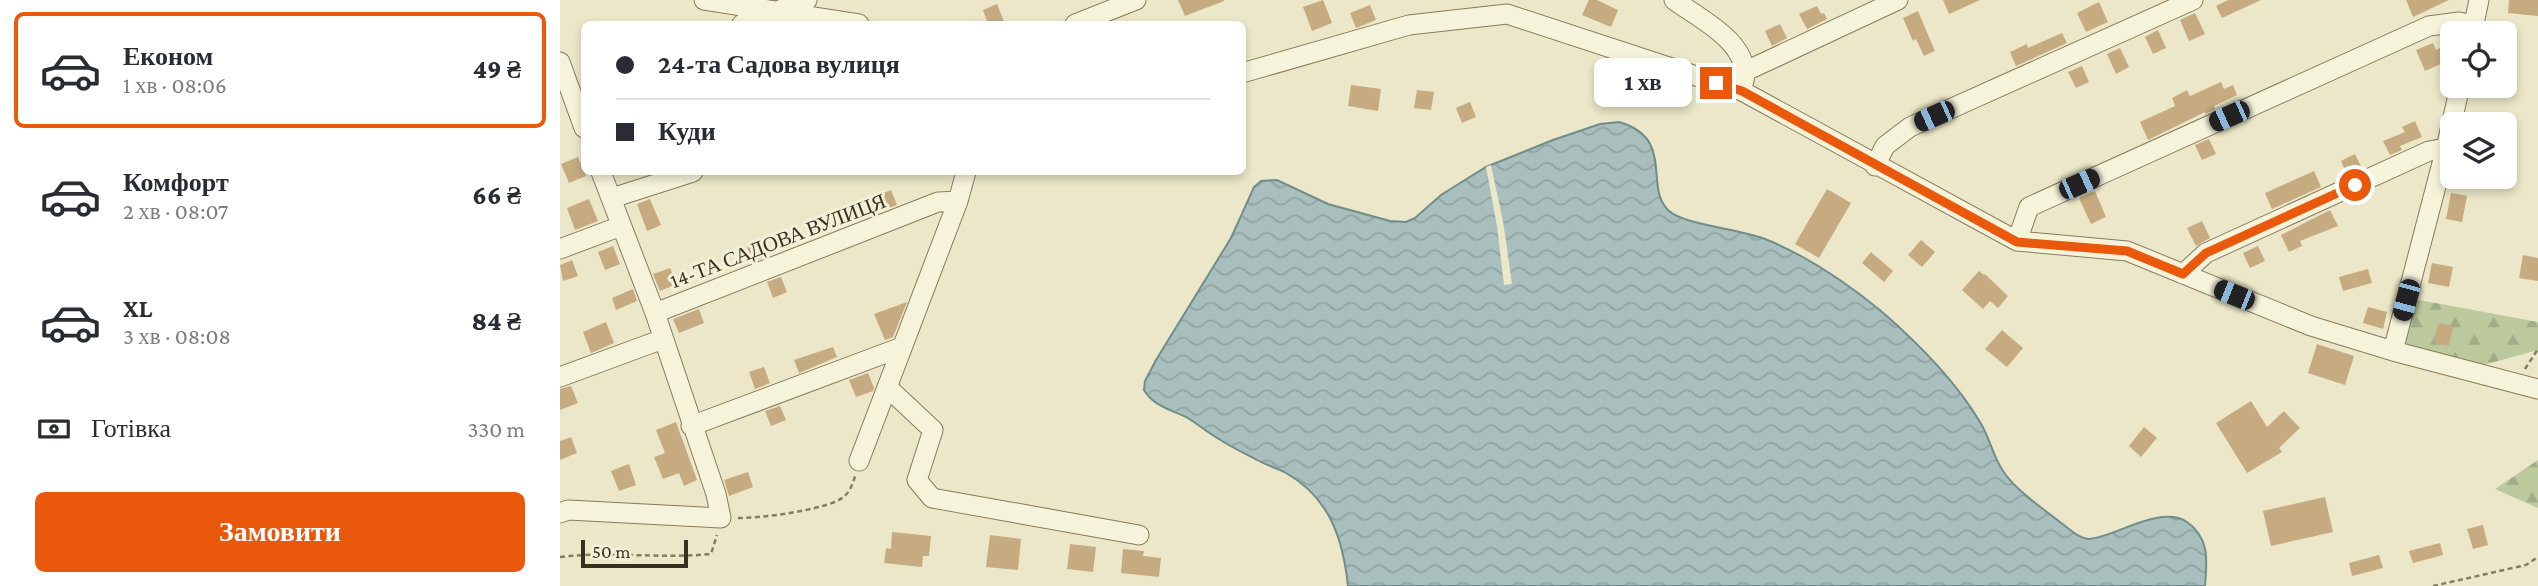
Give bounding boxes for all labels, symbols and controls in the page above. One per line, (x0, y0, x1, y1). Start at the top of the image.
map controls (2440, 21, 2517, 189)
button: locate (2440, 21, 2517, 98)
icon: car (39, 39, 102, 102)
text: Економ (123, 42, 213, 71)
text: 24-та Садова вулиця (658, 50, 900, 79)
text: 49 ₴ (473, 55, 521, 84)
callout: 1 хв (1594, 58, 1692, 108)
route end (1700, 67, 1732, 99)
text: 1 хв (1624, 69, 1662, 95)
text: 1 хв · 08:06 (123, 72, 227, 98)
car (1911, 98, 1958, 134)
car (2206, 98, 2253, 134)
button: layers (2440, 112, 2517, 189)
text: Куди (658, 117, 716, 146)
icon: car (39, 165, 102, 228)
car (2056, 166, 2103, 202)
text: Комфорт (123, 168, 229, 197)
route start (2339, 169, 2371, 201)
text: 66 ₴ (472, 181, 521, 210)
street label: 14-ТА САДОВА ВУЛИЦЯ (667, 189, 889, 293)
text: 2 хв · 08:07 (123, 198, 228, 224)
car (2211, 277, 2258, 313)
car (2391, 277, 2422, 323)
icon: car (39, 291, 102, 354)
text: XL (123, 294, 152, 323)
text: 84 ₴ (472, 307, 521, 336)
text: 3 хв · 08:08 (123, 323, 231, 349)
icon: cash (35, 410, 73, 448)
text: Готівка (91, 414, 171, 443)
text: 330 m (467, 416, 525, 442)
button: Замовити (35, 492, 525, 572)
scale bar (581, 537, 688, 569)
text: 50 m (592, 541, 631, 562)

